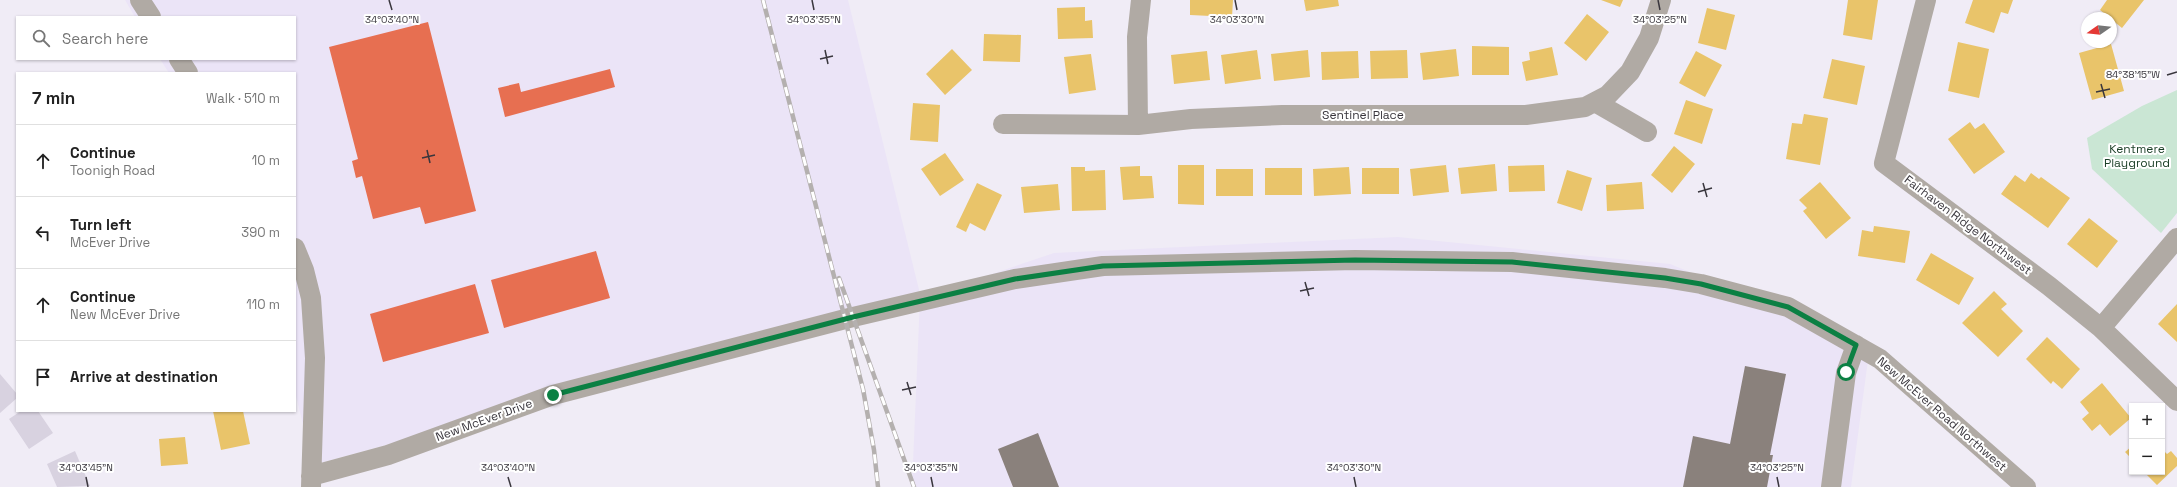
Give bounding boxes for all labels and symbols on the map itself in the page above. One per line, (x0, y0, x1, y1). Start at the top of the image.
north arrow (2081, 12, 2117, 48)
text: 34°03'40"N (365, 13, 419, 26)
text: 34°03'35"N (787, 13, 841, 26)
text: 34°03'30"N (1210, 13, 1264, 26)
text: 34°03'25"N (1633, 13, 1687, 26)
text: 84°38'15"W (2106, 68, 2160, 81)
street label: Sentinel Place (1322, 107, 1404, 123)
park label: Kentmere Playground (2104, 141, 2170, 171)
street label: Fairhaven Ridge Northwest (1901, 172, 2035, 278)
street label: New McEver Road Northwest (1874, 353, 2010, 475)
route start (1837, 363, 1855, 381)
route end (544, 386, 562, 404)
street label: New McEver Drive (434, 395, 534, 445)
text: 34°03'45"N (59, 461, 113, 474)
text: 34°03'40"N (481, 461, 535, 474)
text: 34°03'35"N (904, 461, 958, 474)
text: 34°03'30"N (1327, 461, 1381, 474)
text: 34°03'25"N (1750, 461, 1804, 474)

